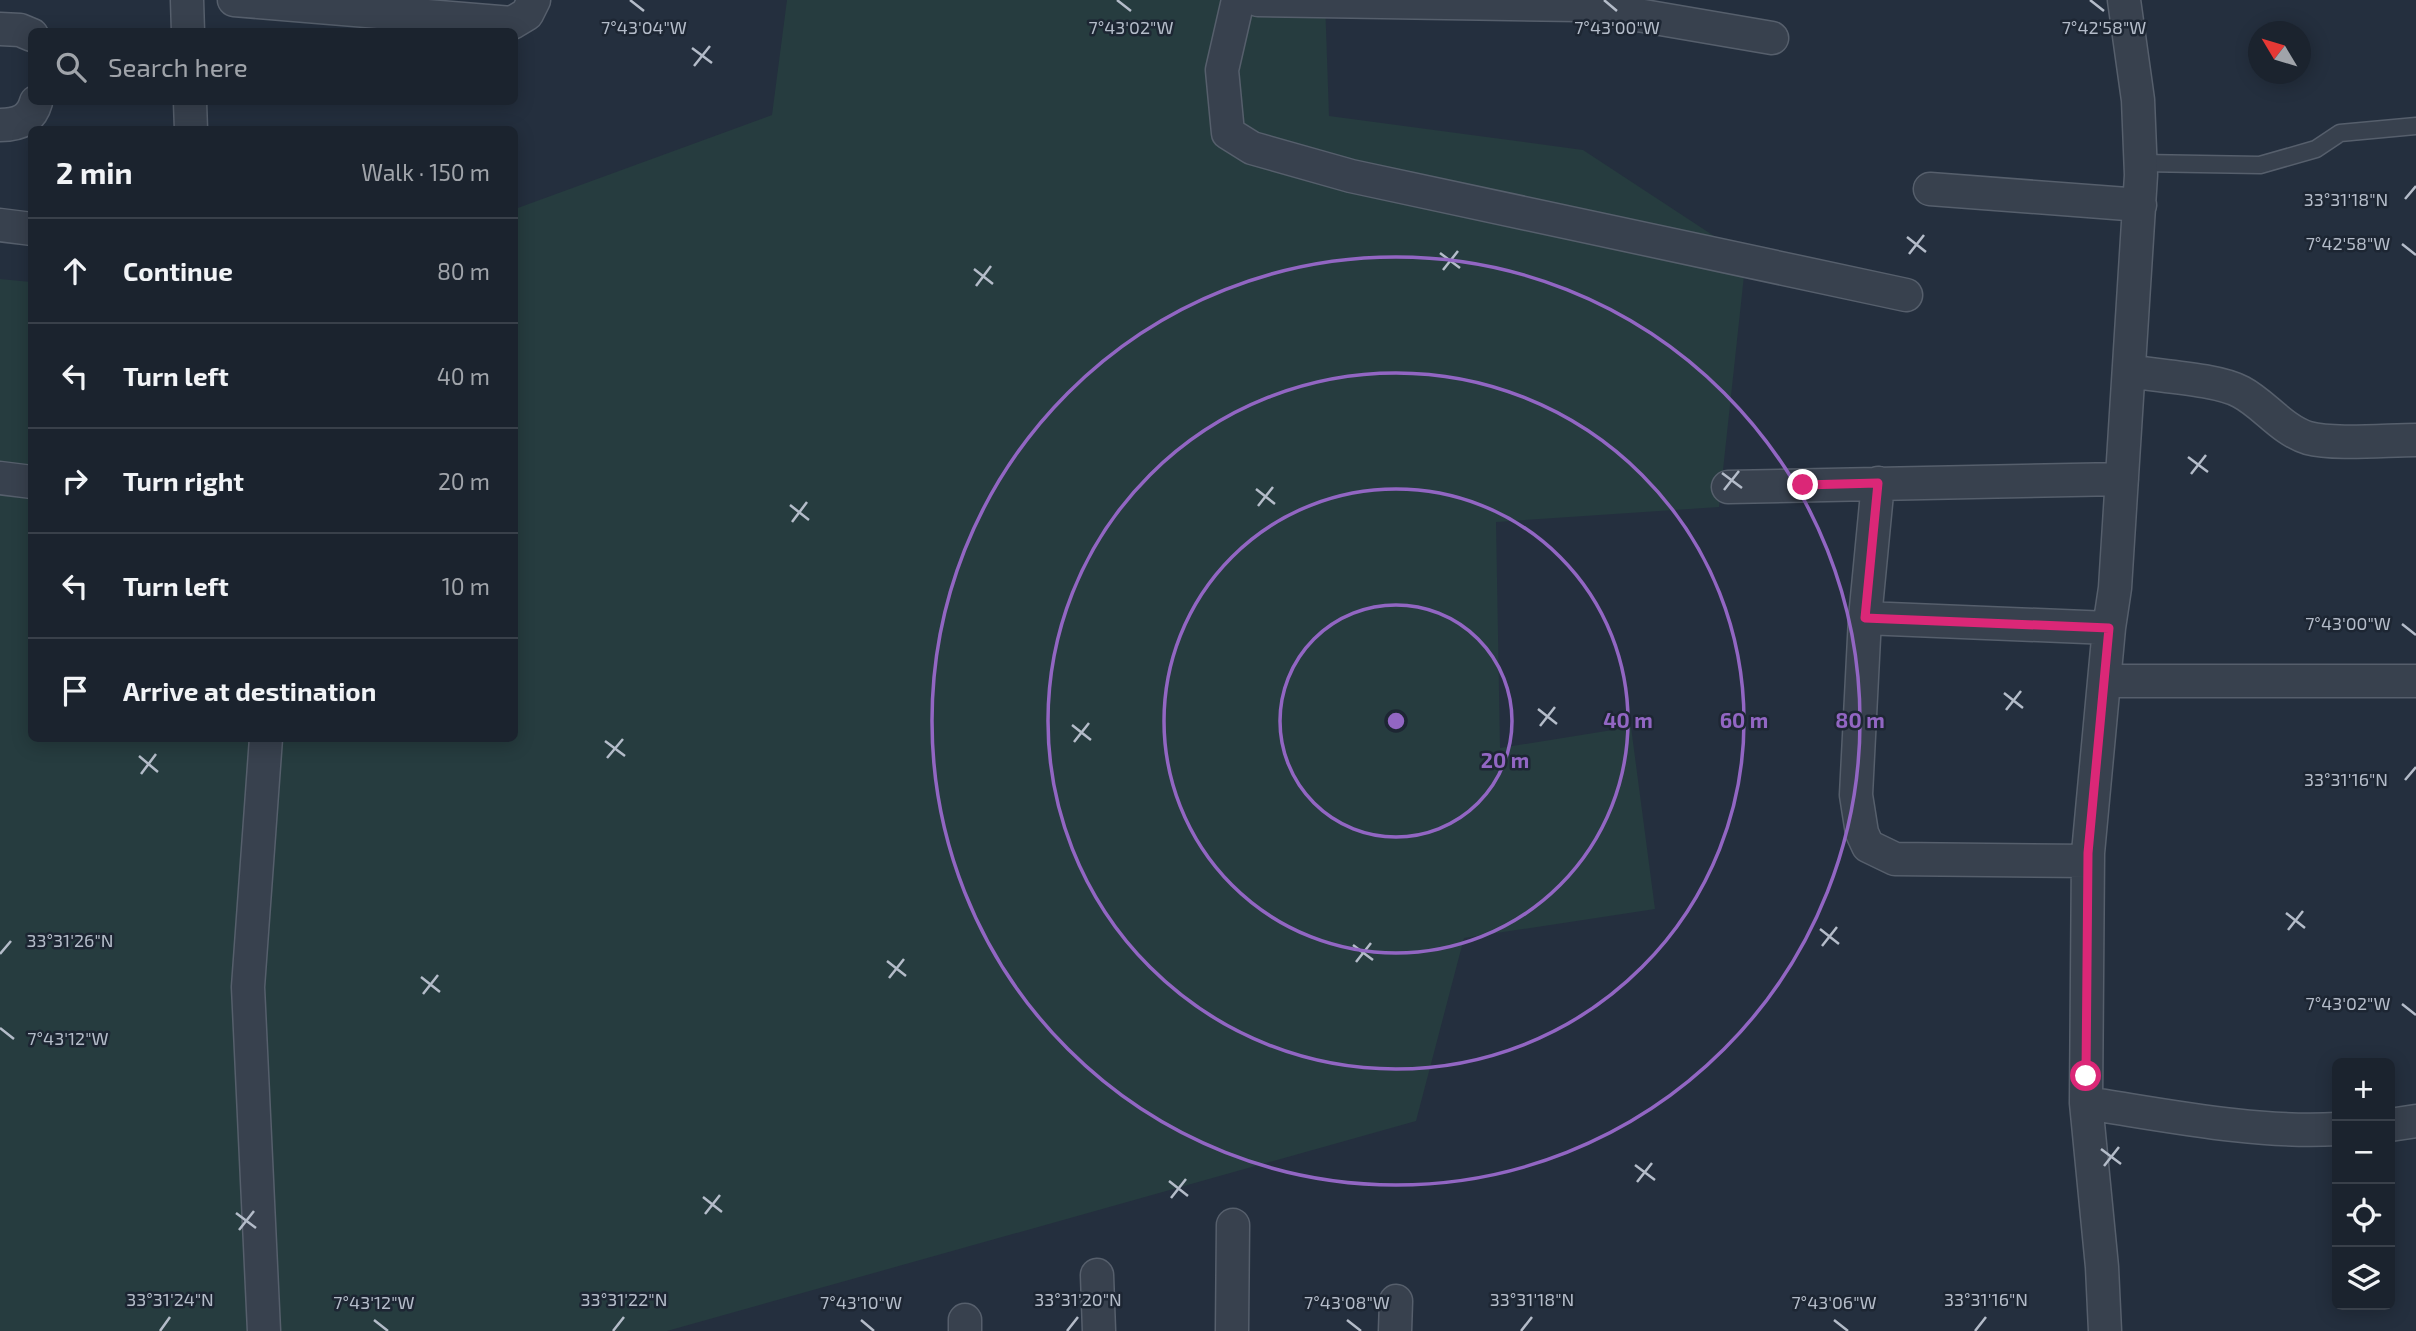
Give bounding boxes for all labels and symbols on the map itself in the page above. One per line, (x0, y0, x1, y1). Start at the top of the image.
text: 7°43'04"W (601, 16, 687, 38)
text: 7°43'02"W (1089, 16, 1173, 38)
text: 7°43'00"W (1574, 16, 1660, 38)
text: 7°42'58"W (2062, 16, 2146, 38)
north arrow (2248, 21, 2311, 84)
text: 33°31'18"N (2304, 188, 2388, 210)
text: 7°42'58"W (2306, 232, 2390, 254)
route end (1787, 469, 1818, 500)
text: 7°43'00"W (2305, 612, 2391, 634)
text: 40 m (1603, 707, 1653, 732)
text: 60 m (1720, 707, 1768, 732)
text: 80 m (1835, 707, 1885, 732)
centre of rings (1384, 709, 1408, 733)
text: 20 m (1481, 747, 1529, 772)
text: 33°31'16"N (2304, 768, 2388, 790)
text: 33°31'26"N (27, 929, 113, 951)
text: 7°43'02"W (2306, 992, 2390, 1014)
text: 7°43'12"W (27, 1027, 109, 1049)
route start (2070, 1060, 2101, 1091)
text: 33°31'24"N (126, 1288, 214, 1310)
text: 33°31'22"N (581, 1288, 667, 1310)
text: 33°31'20"N (1034, 1288, 1122, 1310)
text: 33°31'18"N (1490, 1288, 1574, 1310)
text: 33°31'16"N (1944, 1288, 2028, 1310)
text: 7°43'12"W (333, 1291, 415, 1313)
text: 7°43'10"W (820, 1291, 902, 1313)
text: 7°43'08"W (1304, 1291, 1390, 1313)
text: 7°43'06"W (1791, 1291, 1877, 1313)

